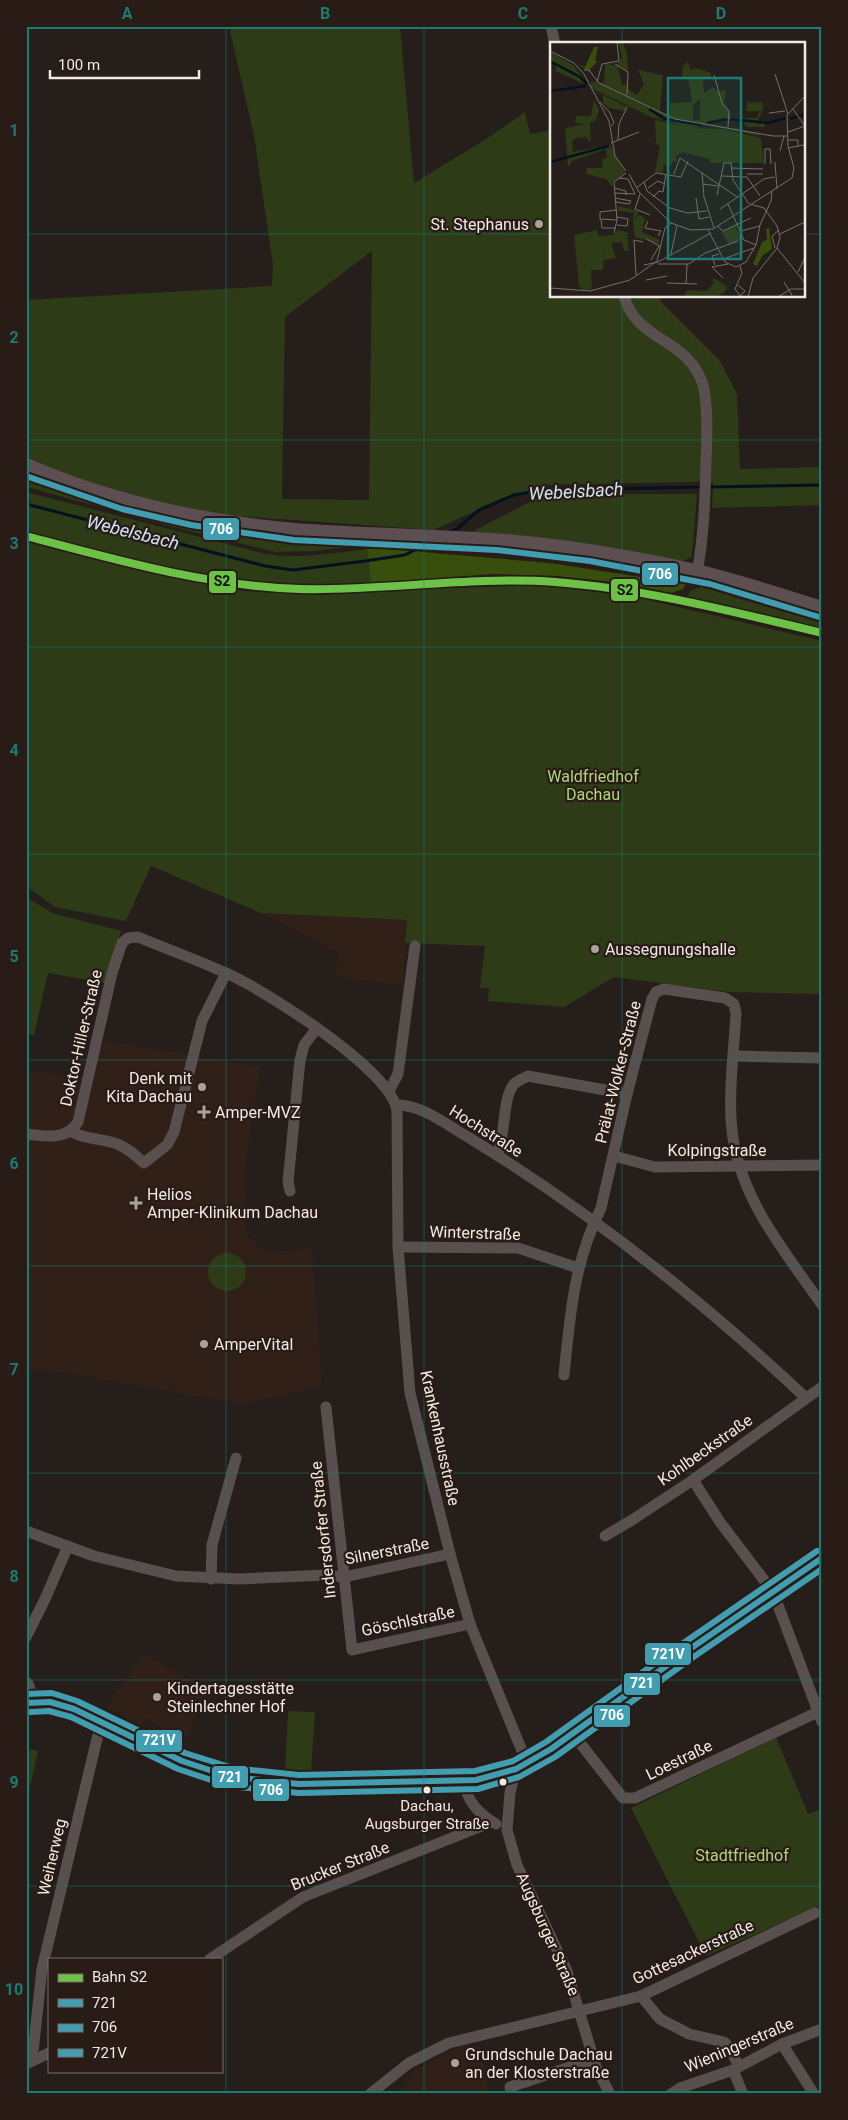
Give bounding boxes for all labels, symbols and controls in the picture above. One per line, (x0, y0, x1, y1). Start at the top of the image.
text: A (122, 4, 133, 23)
text: B (320, 4, 330, 23)
text: C (518, 4, 528, 23)
text: D (716, 4, 726, 23)
inset map (550, 42, 806, 298)
scale bar (50, 48, 199, 80)
text: 100 m (58, 56, 100, 74)
text: 1 (9, 121, 19, 140)
place label: St. Stephanus (430, 215, 529, 234)
marker: St. Stephanus (533, 218, 545, 230)
text: 2 (9, 328, 19, 347)
water label: Webelsbach (528, 478, 624, 504)
water label: Webelsbach (84, 510, 182, 554)
line badge: 706 (202, 517, 240, 541)
text: 706 (209, 521, 233, 537)
text: 3 (9, 534, 19, 553)
line badge: 706 (641, 562, 679, 586)
text: 706 (648, 566, 672, 582)
line badge: S2 (208, 570, 237, 594)
text: S2 (214, 573, 230, 589)
line badge: S2 (610, 578, 639, 602)
text: S2 (617, 582, 633, 598)
text: 4 (9, 741, 19, 760)
park label: Waldfriedhof Dachau (547, 767, 639, 804)
place label: Aussegnungshalle (605, 940, 736, 959)
marker: Aussegnungshalle (589, 943, 601, 955)
text: 5 (9, 947, 19, 966)
street label: Doktor-Hiller-Straße (56, 968, 106, 1108)
street label: Prälat-Wolker-Straße (591, 999, 645, 1145)
place label: Denk mit Kita Dachau (106, 1069, 192, 1106)
marker: Denk mit Kita Dachau (196, 1081, 208, 1093)
street label: Hochstraße (446, 1101, 526, 1161)
place label: Amper-MVZ (215, 1103, 301, 1122)
marker: Amper-MVZ (197, 1105, 211, 1119)
street label: Kolpingstraße (668, 1141, 766, 1160)
text: 6 (9, 1154, 19, 1173)
place label: Helios Amper-Klinikum Dachau (147, 1185, 318, 1222)
marker: Helios Amper-Klinikum Dachau (129, 1196, 143, 1210)
street label: Winterstraße (429, 1222, 521, 1244)
place label: AmperVital (214, 1335, 293, 1354)
marker: AmperVital (198, 1338, 210, 1350)
text: 7 (9, 1360, 19, 1379)
street label: Krankenhausstraße (416, 1369, 464, 1507)
street label: Kohlbeckstraße (654, 1410, 756, 1490)
street label: Indersdorfer Straße (306, 1460, 340, 1600)
street label: Silnerstraße (343, 1534, 431, 1568)
text: 8 (9, 1567, 19, 1586)
street label: Göschlstraße (360, 1602, 456, 1640)
line badge: 721V (644, 1642, 692, 1666)
text: 721V (651, 1646, 685, 1662)
line badge: 721 (623, 1672, 661, 1696)
text: 721 (630, 1675, 654, 1691)
place label: Kindertagesstätte Steinlechner Hof (167, 1679, 294, 1716)
marker: Kindertagesstätte Steinlechner Hof (151, 1691, 163, 1703)
line badge: 706 (593, 1704, 631, 1728)
text: 706 (600, 1707, 624, 1723)
line badge: 721V (135, 1729, 183, 1753)
text: 721V (142, 1732, 176, 1748)
street label: Loestraße (643, 1736, 715, 1784)
line badge: 721 (211, 1765, 249, 1789)
text: 721 (218, 1769, 242, 1785)
text: 9 (9, 1773, 19, 1792)
unlabelled marker (498, 1777, 508, 1787)
line badge: 706 (252, 1778, 290, 1802)
text: 706 (259, 1782, 283, 1798)
marker: Dachau, Augsburger Straße (422, 1785, 432, 1795)
place label: Dachau, Augsburger Straße (365, 1797, 489, 1833)
street label: Weiherweg (34, 1817, 70, 1897)
street label: Brucker Straße (288, 1838, 392, 1894)
park label: Stadtfriedhof (695, 1846, 789, 1865)
street label: Augsburger Straße (512, 1869, 584, 1999)
street label: Gottesackerstraße (629, 1916, 757, 1988)
legend (48, 1958, 222, 2072)
text: Bahn S2 (92, 1968, 147, 1986)
text: 10 (5, 1980, 23, 1999)
text: 721 (92, 1994, 117, 2012)
street label: Wieningerstraße (682, 2014, 796, 2076)
text: 706 (92, 2018, 117, 2036)
text: 721V (92, 2044, 127, 2062)
place label: Grundschule Dachau an der Klosterstraße (465, 2045, 613, 2082)
marker: Grundschule Dachau an der Klosterstraße (449, 2057, 461, 2069)

